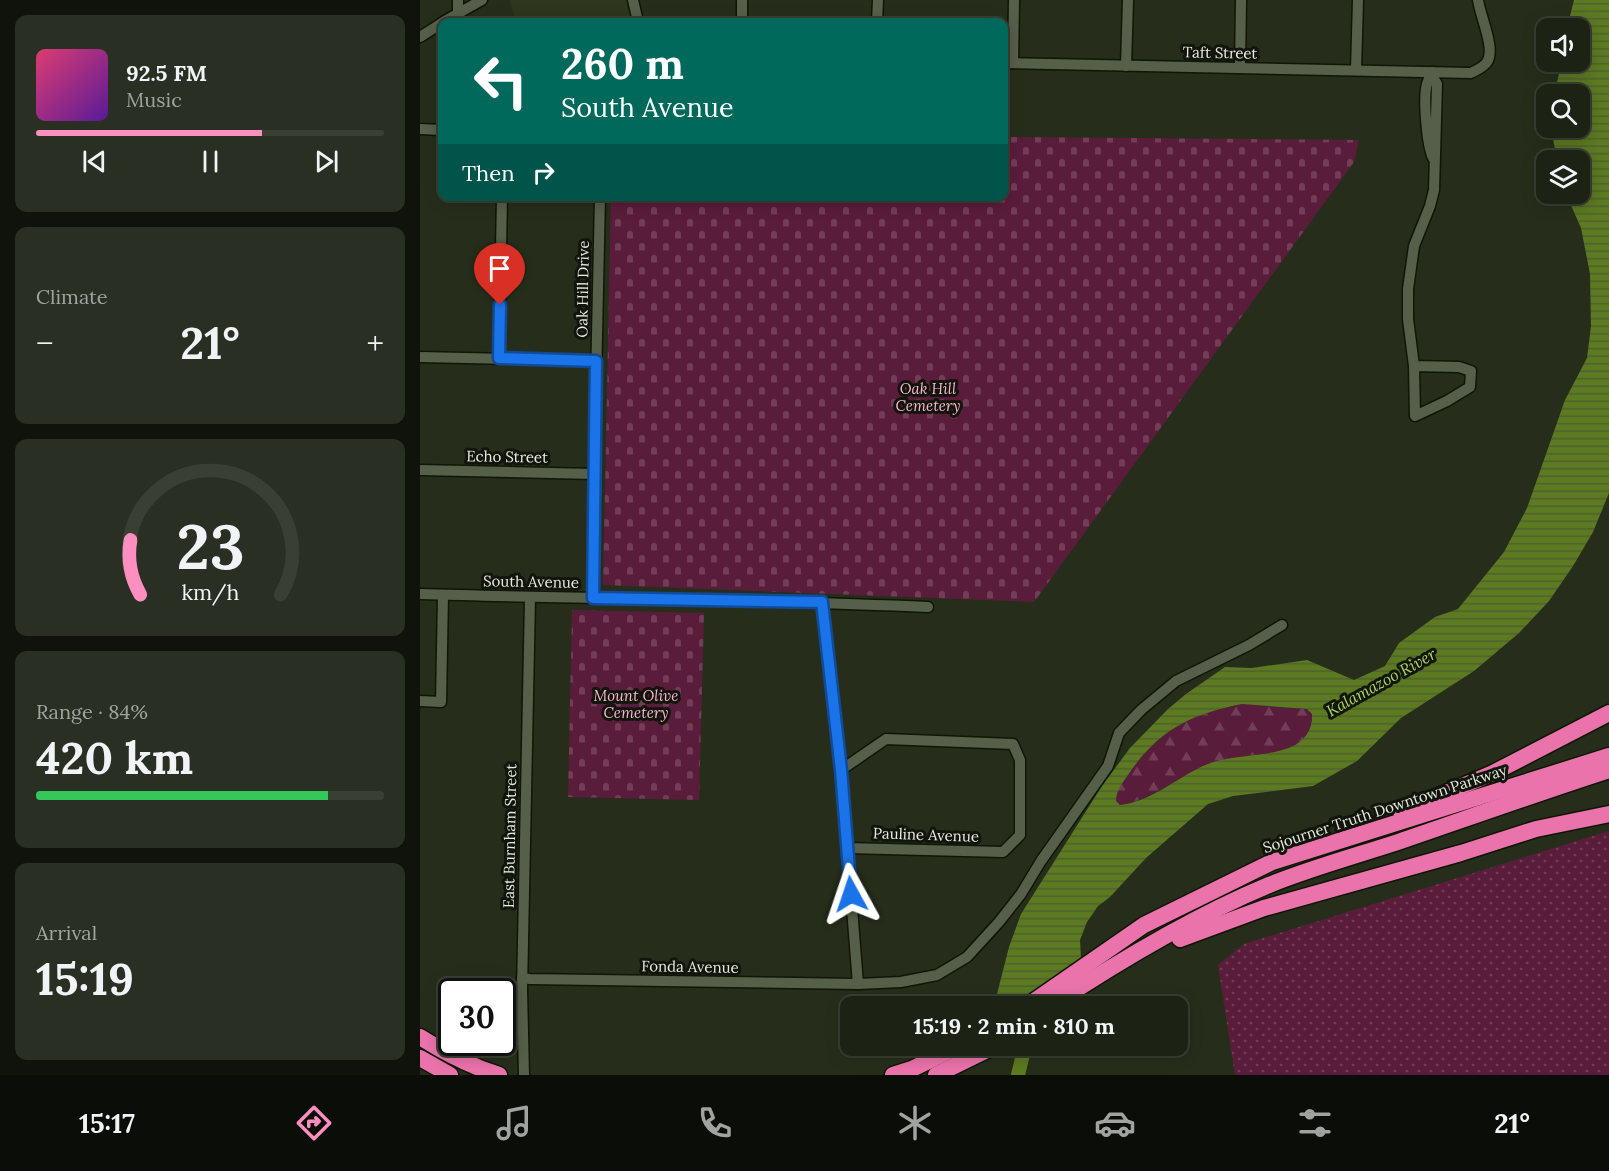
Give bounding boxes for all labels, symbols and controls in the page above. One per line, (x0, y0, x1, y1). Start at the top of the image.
map controls (1536, 18, 1590, 204)
button: sound (1536, 18, 1590, 72)
text: 260 m (561, 37, 684, 91)
icon: left (462, 42, 540, 120)
street label: Taft Street (1183, 42, 1258, 63)
text: 92.5 FM (126, 59, 207, 87)
button: search (1536, 84, 1590, 138)
text: Music (126, 87, 182, 112)
text: South Avenue (561, 90, 734, 124)
icon: previous (78, 145, 111, 178)
icon: pause (194, 145, 227, 178)
icon: next (310, 145, 343, 178)
button: layers (1536, 150, 1590, 204)
icon: right (527, 156, 560, 189)
text: Then (462, 159, 515, 187)
street label: Oak Hill Drive (572, 240, 593, 338)
pin (474, 243, 525, 305)
icon: arrive (483, 252, 516, 285)
text: Climate (36, 284, 108, 309)
text: 21° (180, 314, 240, 371)
text: − (36, 322, 54, 364)
text: + (366, 322, 384, 364)
park label: Oak Hill Cemetery (895, 379, 961, 415)
street label: Echo Street (466, 446, 548, 467)
text: 23 (176, 506, 244, 586)
street label: South Avenue (483, 571, 579, 592)
text: km/h (181, 578, 239, 606)
water label: Kalamazoo River (1323, 643, 1440, 720)
park label: Mount Olive Cemetery (594, 686, 678, 722)
text: Range · 84% (36, 699, 148, 724)
text: 420 km (36, 729, 193, 786)
street label: Sojourner Truth Downtown Parkway (1260, 760, 1509, 857)
street label: East Burnham Street (499, 764, 520, 908)
street label: Pauline Avenue (873, 823, 979, 846)
position arrow (819, 862, 883, 926)
text: Arrival (36, 920, 97, 945)
text: 15:19 (36, 950, 134, 1007)
street label: Fonda Avenue (641, 956, 739, 977)
speed limit sign: 30 (438, 978, 516, 1056)
text: 15:19 · 2 min · 810 m (913, 1012, 1115, 1040)
icon: directions (293, 1102, 335, 1144)
icon: music (493, 1102, 535, 1144)
icon: phone (694, 1102, 736, 1144)
icon: climate (894, 1102, 936, 1144)
icon: car (1094, 1102, 1136, 1144)
icon: filters (1294, 1102, 1336, 1144)
text: 15:17 (79, 1106, 135, 1140)
text: 21° (1494, 1106, 1530, 1140)

